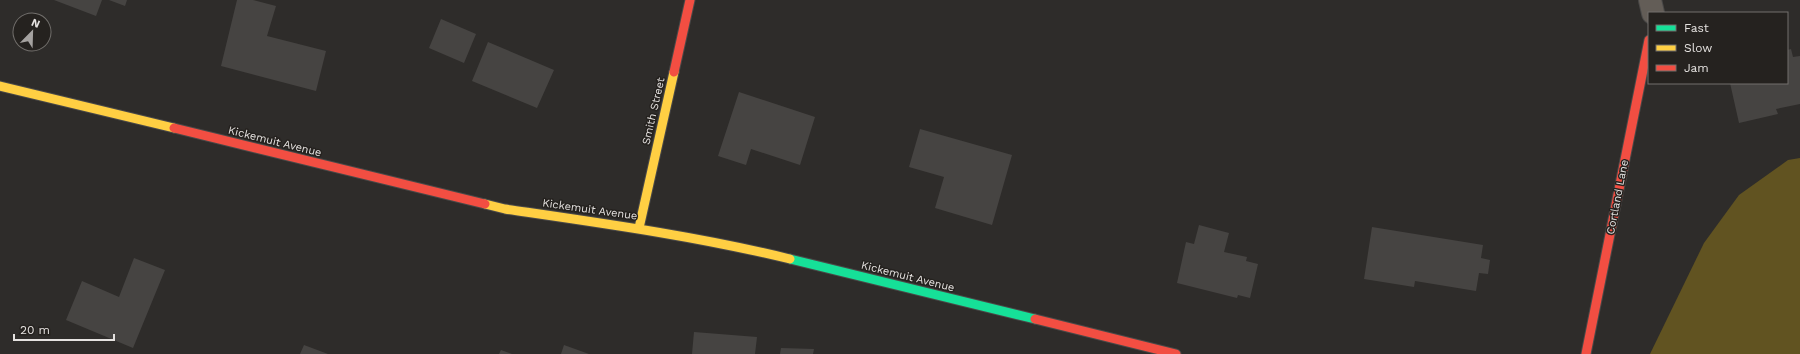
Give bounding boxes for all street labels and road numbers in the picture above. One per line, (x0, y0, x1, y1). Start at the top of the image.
street label: Smith Street (639, 76, 668, 146)
street label: Kickemuit Avenue (227, 124, 323, 159)
street label: Cortland Lane (1604, 159, 1631, 236)
street label: Kickemuit Avenue (542, 196, 638, 223)
street label: Kickemuit Avenue (860, 259, 956, 294)

